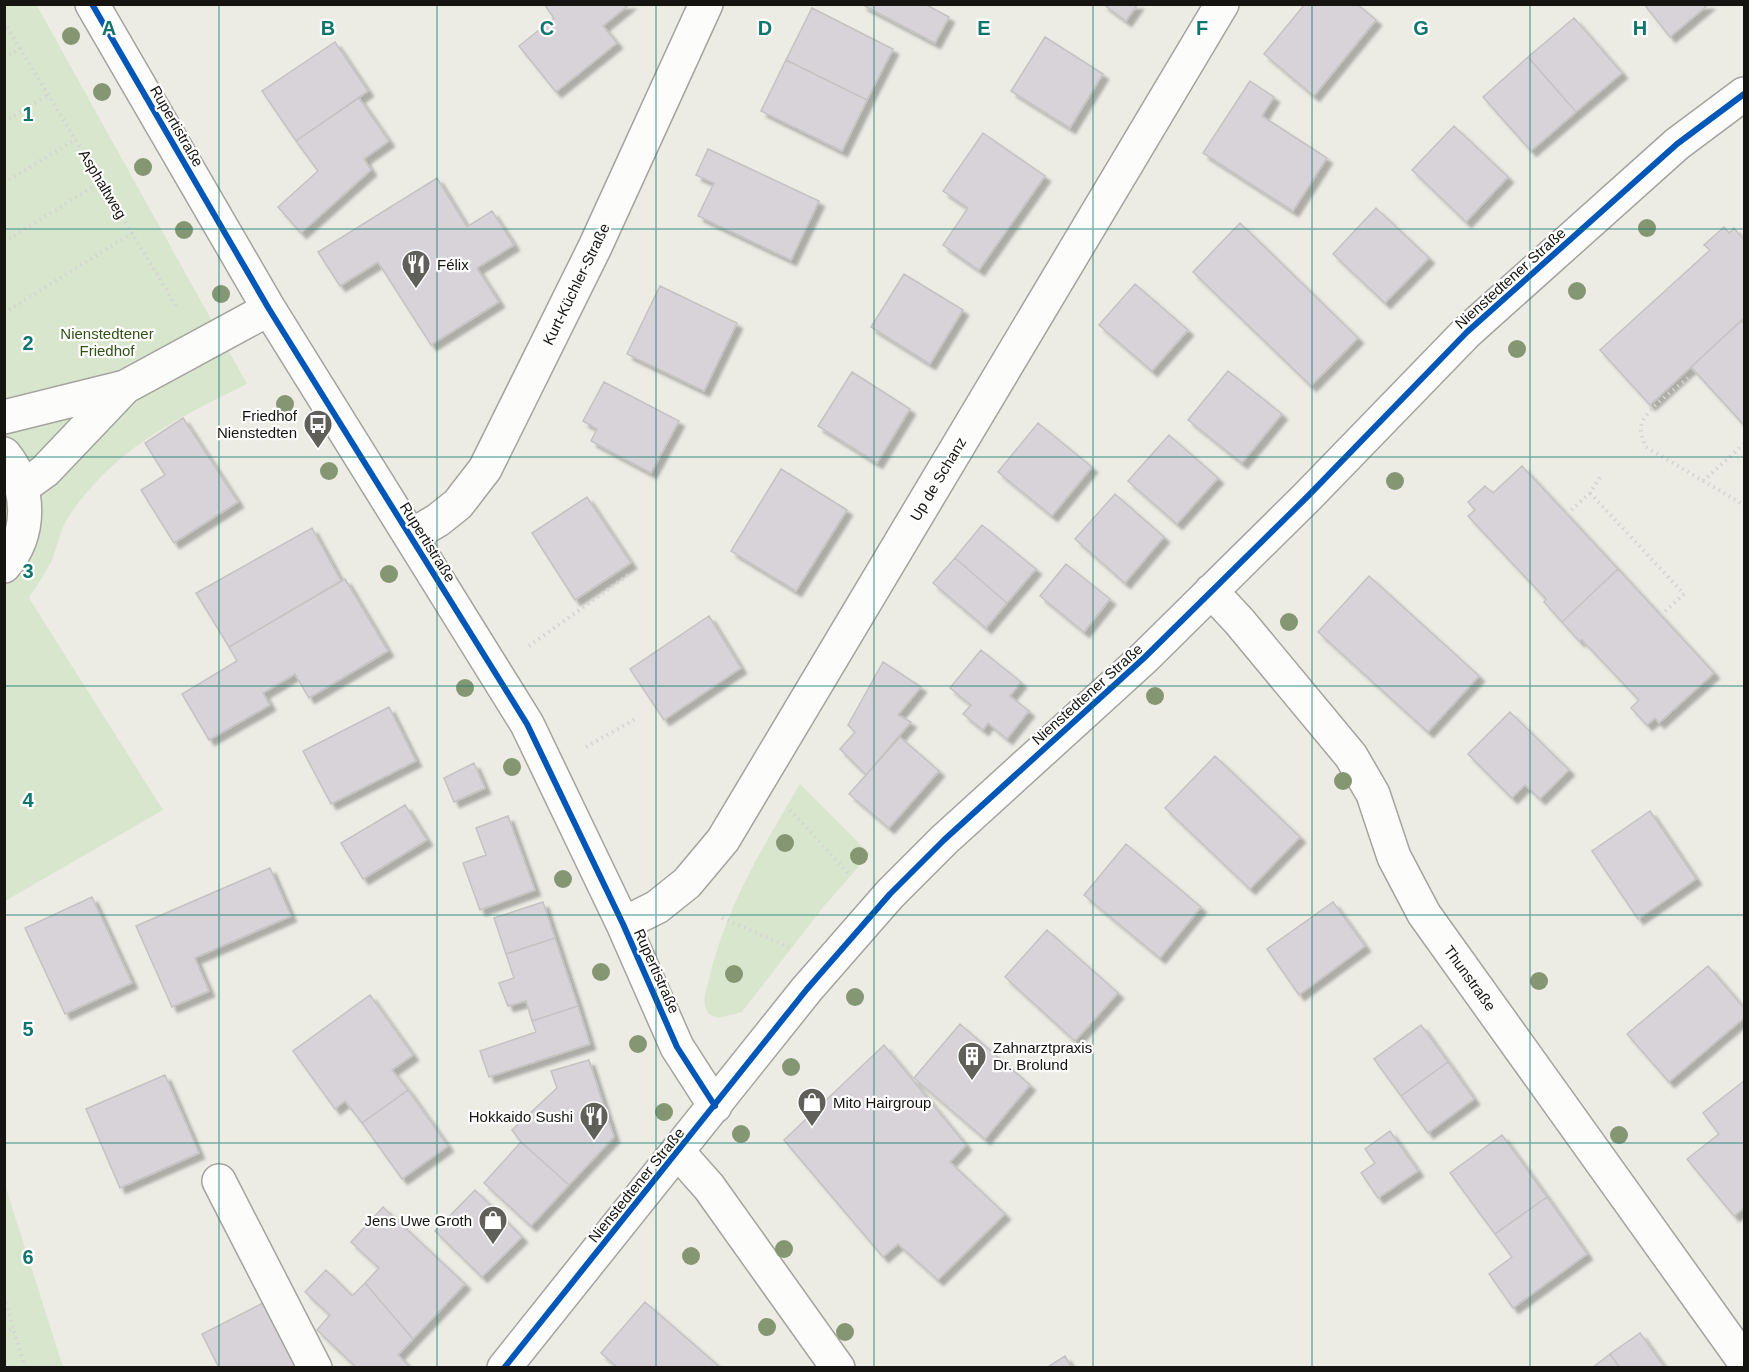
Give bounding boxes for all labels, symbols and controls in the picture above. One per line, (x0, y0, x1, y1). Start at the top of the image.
text: A (102, 17, 116, 39)
text: B (321, 17, 335, 39)
text: C (540, 17, 554, 39)
text: D (758, 17, 772, 39)
text: E (977, 17, 991, 39)
text: F (1196, 17, 1208, 39)
text: G (1413, 17, 1429, 39)
text: H (1633, 17, 1647, 39)
street label: Rupertistraße (147, 82, 207, 170)
text: 1 (22, 103, 34, 125)
street label: Asphaltweg (76, 146, 130, 222)
street label: Kurt-Küchler-Straße (539, 220, 613, 348)
street label: Nienstedtener Straße (1451, 224, 1569, 332)
restaurant icon: Félix (400, 248, 432, 290)
place label: Félix (437, 256, 469, 273)
park label: Nienstedtener Friedhof (60, 325, 154, 359)
text: 2 (22, 332, 34, 354)
place label: Friedhof Nienstedten (217, 407, 298, 441)
bus stop icon: Friedhof Nienstedten (302, 408, 334, 450)
street label: Up de Schanz (906, 434, 970, 524)
street label: Rupertistraße (397, 499, 459, 585)
text: 3 (22, 560, 34, 582)
street label: Nienstedtener Straße (1028, 640, 1146, 748)
text: 4 (22, 789, 34, 811)
street label: Rupertistraße (631, 926, 683, 1016)
street label: Thunstraße (1441, 942, 1499, 1014)
text: 5 (22, 1018, 34, 1040)
place label: Zahnarztpraxis Dr. Brolund (993, 1039, 1092, 1073)
building icon: Zahnarztpraxis Dr. Brolund (956, 1040, 988, 1082)
shop icon: Mito Hairgroup (796, 1086, 828, 1128)
place label: Mito Hairgroup (833, 1094, 931, 1111)
restaurant icon: Hokkaido Sushi (578, 1100, 610, 1142)
place label: Hokkaido Sushi (469, 1108, 573, 1125)
street label: Nienstedtener Straße (585, 1124, 687, 1246)
shop icon: Jens Uwe Groth (477, 1204, 509, 1246)
place label: Jens Uwe Groth (364, 1212, 472, 1229)
text: 6 (22, 1246, 34, 1268)

